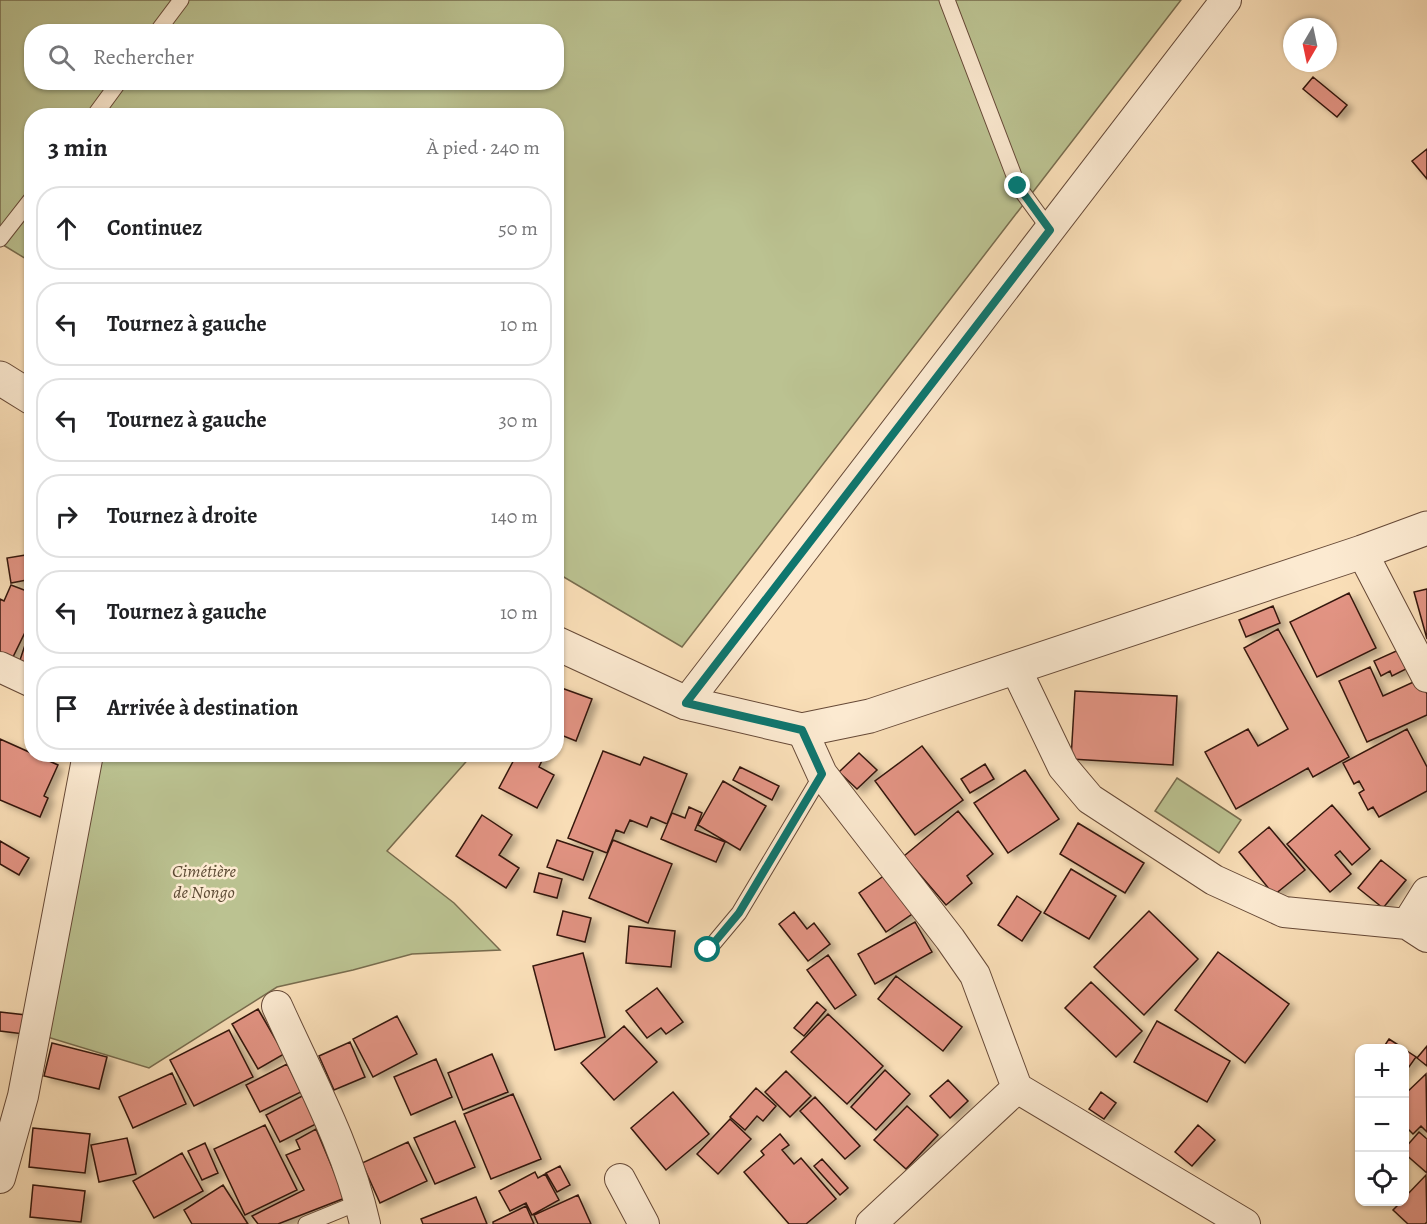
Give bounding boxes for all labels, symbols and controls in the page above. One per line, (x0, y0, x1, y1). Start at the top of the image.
north arrow (1283, 18, 1337, 72)
search box (24, 24, 564, 90)
icon: search (45, 41, 78, 74)
text: Rechercher (93, 42, 194, 72)
text: 3 min (48, 130, 108, 165)
text: À pied · 240 m (427, 134, 540, 161)
route end (1004, 172, 1030, 198)
icon: ahead (50, 212, 83, 245)
text: Continuez (107, 213, 202, 243)
text: 50 m (498, 215, 538, 242)
icon: left (50, 308, 83, 341)
text: Tournez à gauche (107, 309, 267, 339)
text: 10 m (500, 311, 538, 338)
icon: left (50, 404, 83, 437)
text: Tournez à gauche (107, 405, 267, 435)
text: 30 m (498, 407, 538, 434)
icon: right (50, 500, 83, 533)
text: Tournez à droite (107, 501, 258, 531)
text: 140 m (491, 503, 538, 530)
icon: left (50, 596, 83, 629)
text: Tournez à gauche (107, 597, 267, 627)
text: 10 m (500, 599, 538, 626)
icon: arrive (50, 692, 83, 725)
text: Arrivée à destination (107, 693, 298, 723)
park label: Cimétière de Nongo (172, 859, 236, 904)
route start (694, 936, 720, 962)
map controls (1355, 1044, 1409, 1206)
button: + (1355, 1044, 1409, 1098)
button: − (1355, 1098, 1409, 1152)
button: locate (1355, 1152, 1409, 1206)

